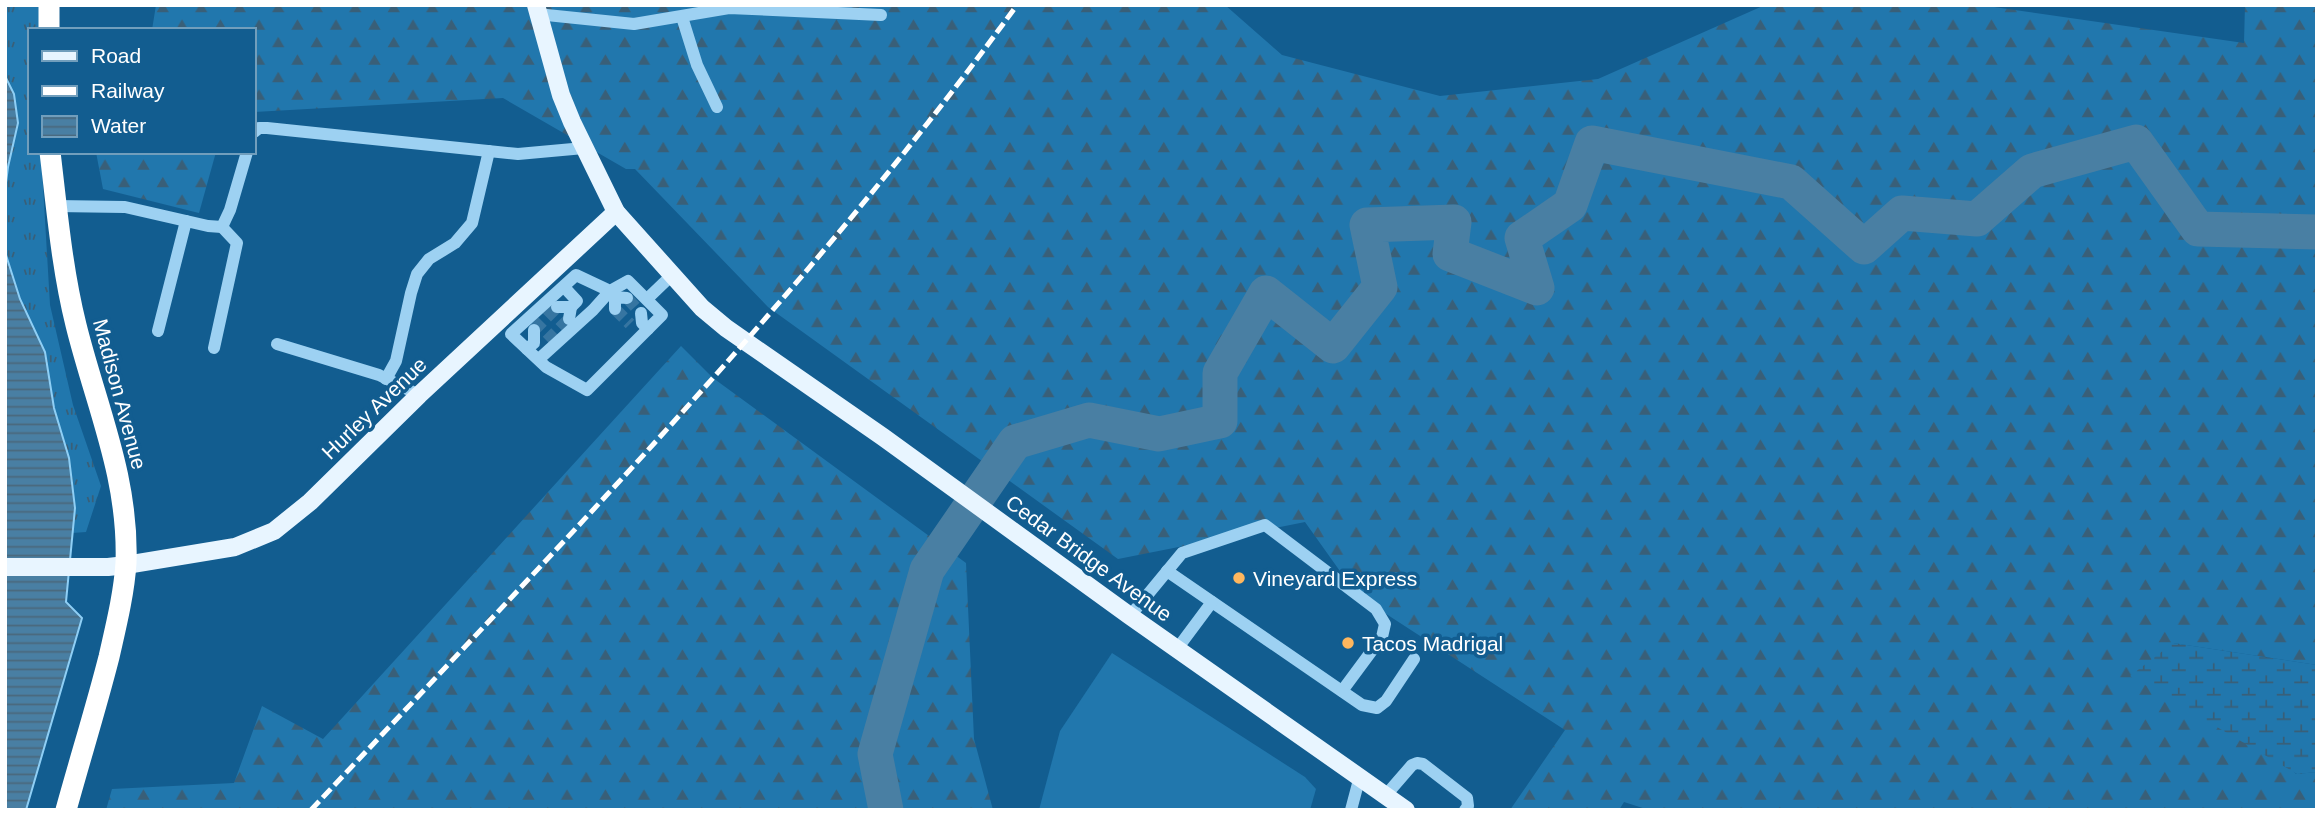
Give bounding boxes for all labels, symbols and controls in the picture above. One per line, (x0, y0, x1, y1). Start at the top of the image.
legend (28, 28, 256, 154)
text: Road (91, 44, 141, 67)
text: Railway (91, 79, 165, 102)
text: Water (91, 114, 146, 137)
street label: Madison Avenue (89, 316, 151, 472)
street label: Hurley Avenue (317, 352, 431, 464)
street label: Cedar Bridge Avenue (1002, 490, 1176, 626)
place label: Vineyard Express (1253, 567, 1417, 590)
marker: Vineyard Express (1231, 570, 1247, 586)
place label: Tacos Madrigal (1362, 632, 1503, 655)
marker: Tacos Madrigal (1340, 635, 1356, 651)

